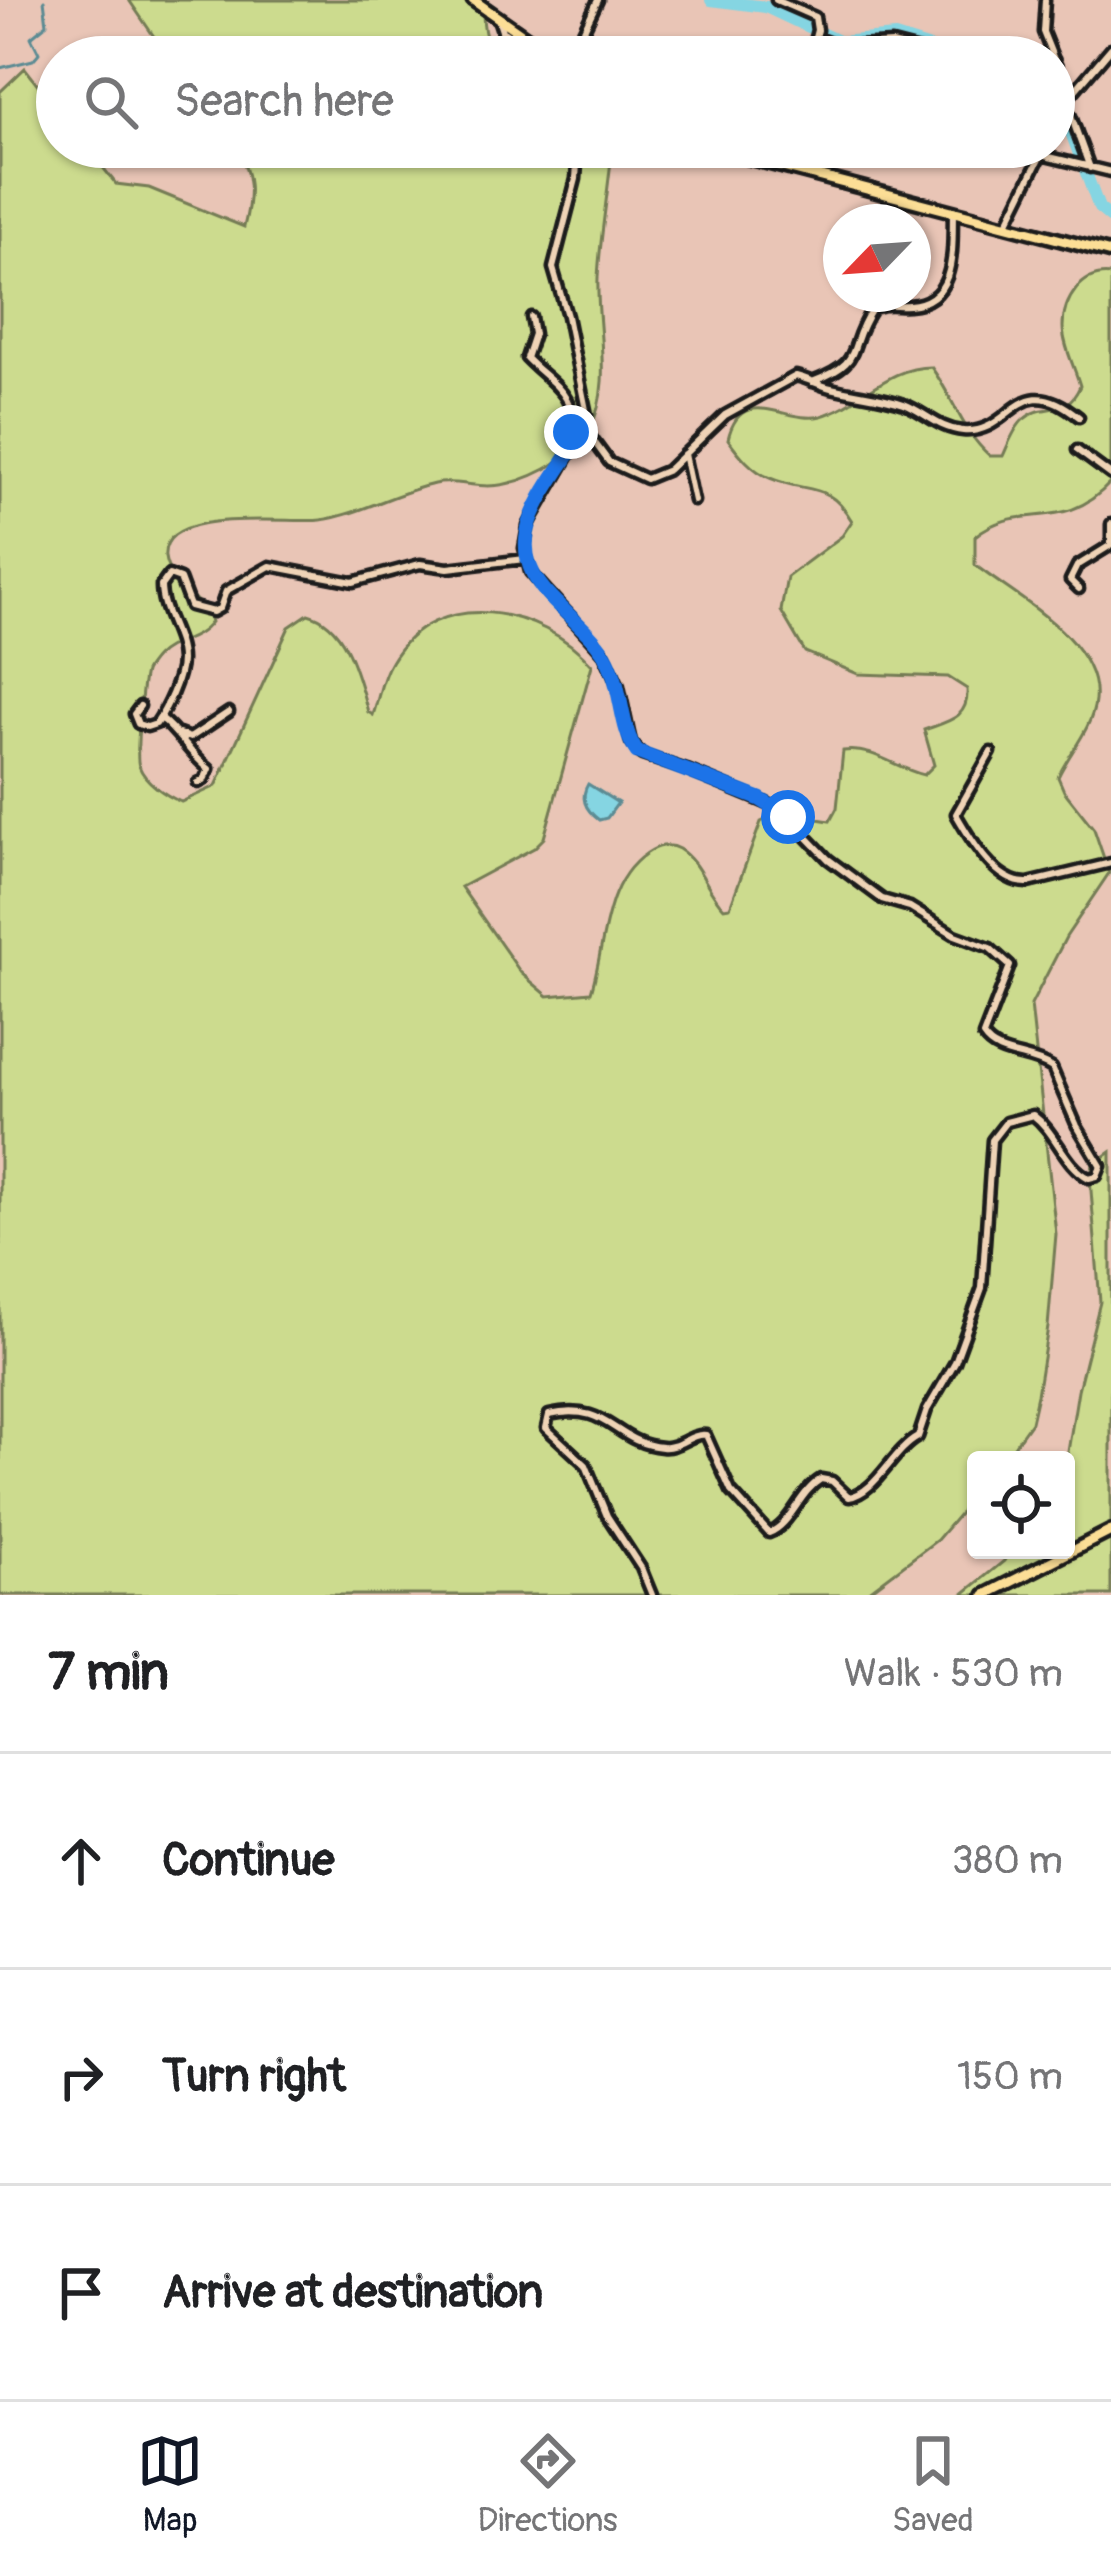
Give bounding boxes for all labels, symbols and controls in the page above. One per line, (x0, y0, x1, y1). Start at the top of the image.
search box (36, 36, 1075, 168)
icon: search (78, 69, 144, 135)
text: Search here (174, 74, 394, 130)
north arrow (823, 204, 931, 312)
route end (544, 405, 598, 459)
route start (761, 790, 815, 844)
map controls (967, 1451, 1075, 1559)
button: locate (967, 1451, 1075, 1559)
text: 7 min (48, 1641, 169, 1705)
text: Walk · 530 m (844, 1649, 1063, 1698)
icon: ahead (48, 1828, 114, 1894)
text: Continue (162, 1833, 335, 1889)
text: 380 m (952, 1836, 1063, 1885)
icon: right (48, 2044, 114, 2110)
text: Turn right (162, 2049, 346, 2105)
text: 150 m (957, 2052, 1063, 2101)
icon: arrive (48, 2260, 114, 2326)
text: Arrive at destination (162, 2265, 543, 2321)
tab: Map (137, 2428, 203, 2541)
tab: Directions (478, 2428, 618, 2541)
tab: Saved (892, 2428, 974, 2541)

